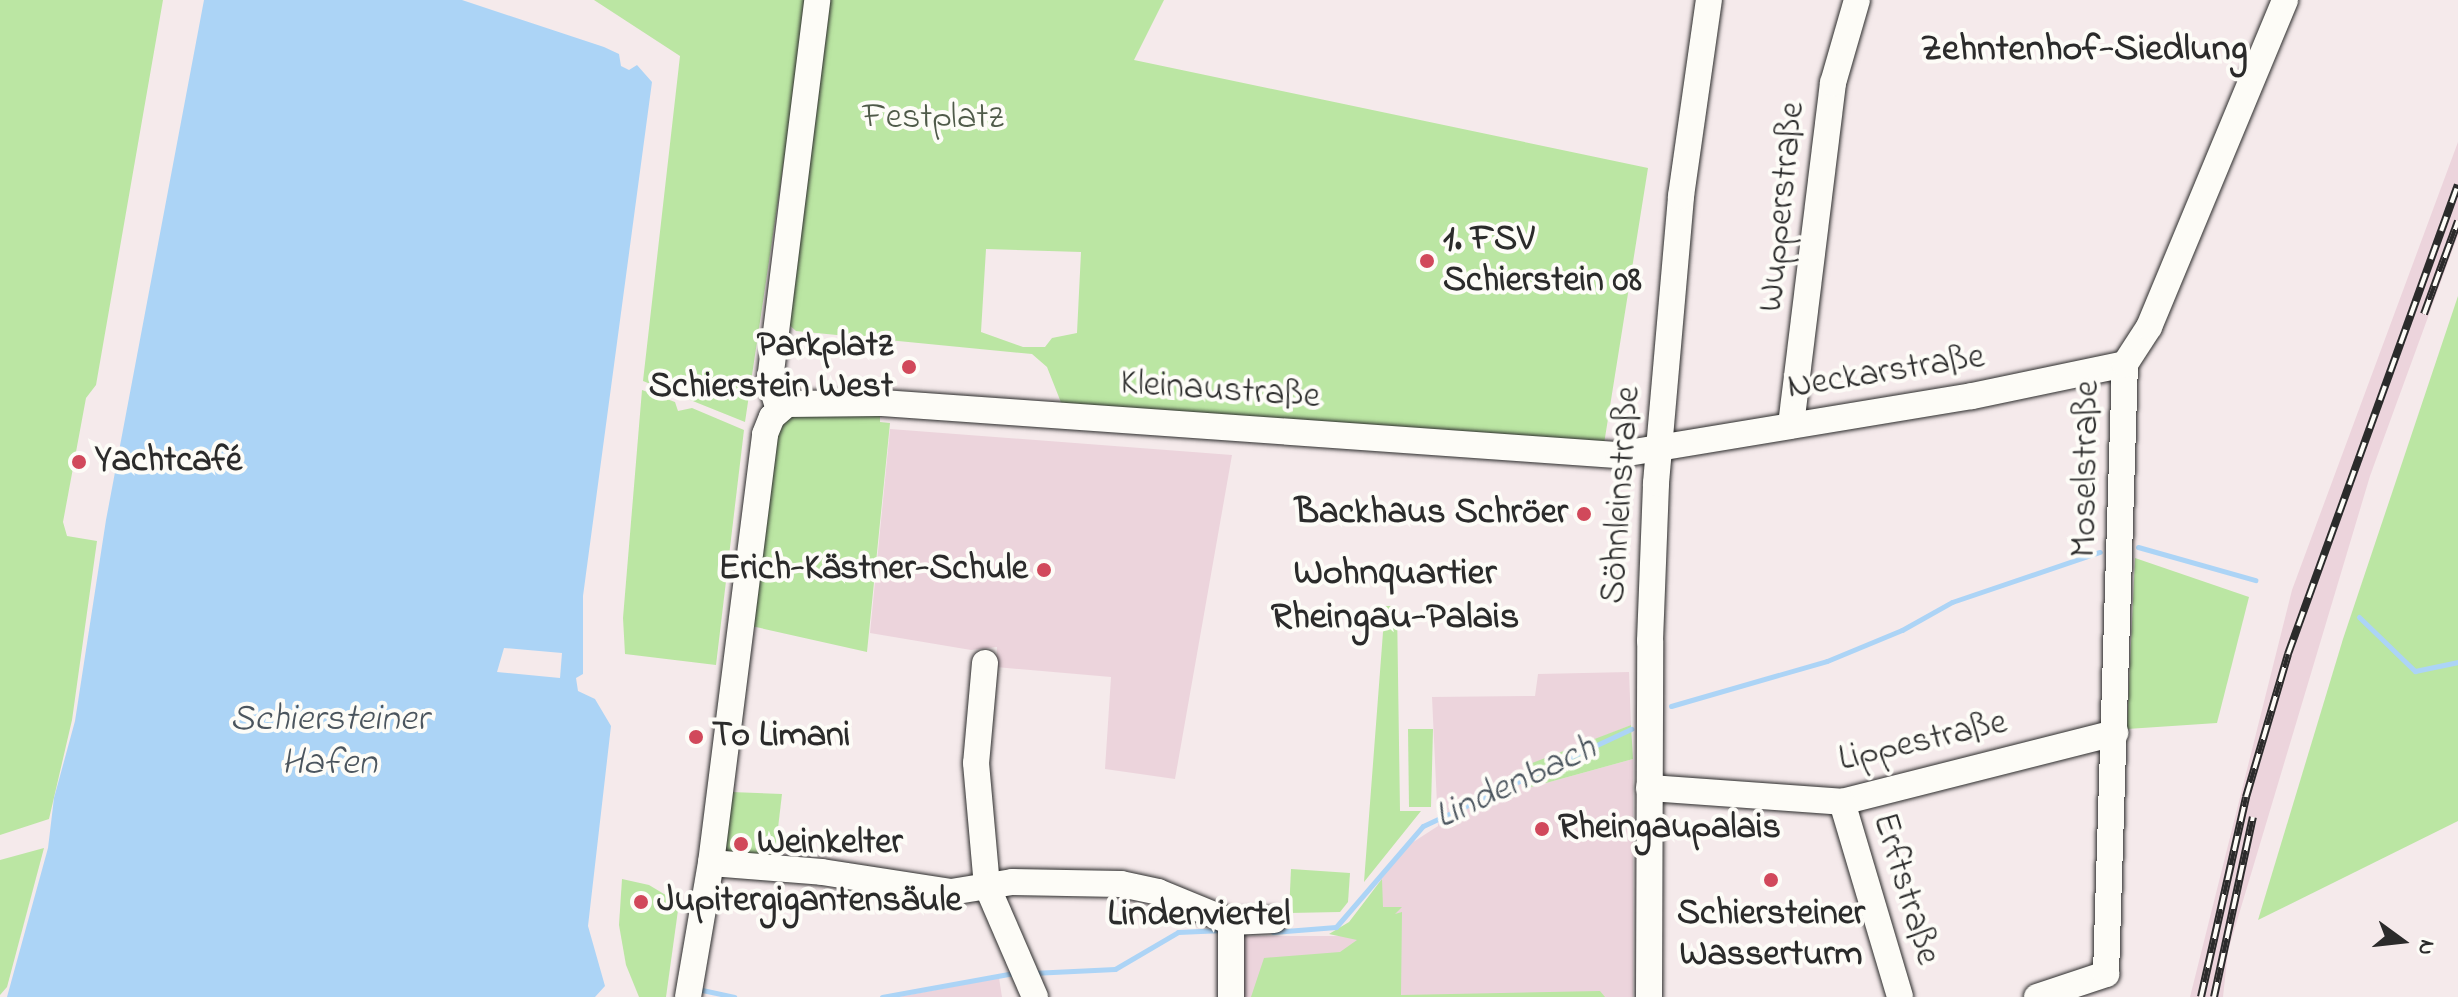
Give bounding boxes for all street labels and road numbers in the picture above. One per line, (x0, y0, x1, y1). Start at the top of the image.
street label: Wupperstraße (1751, 100, 1815, 314)
street label: Neckarstraße (1784, 336, 1988, 410)
street label: Kleinaustraße (1119, 362, 1321, 420)
street label: Moselstraße (2064, 380, 2110, 558)
street label: Söhnleinstraße (1593, 385, 1651, 605)
street label: Lippestraße (1835, 702, 2011, 782)
street label: Erftstraße (1861, 808, 1949, 970)

